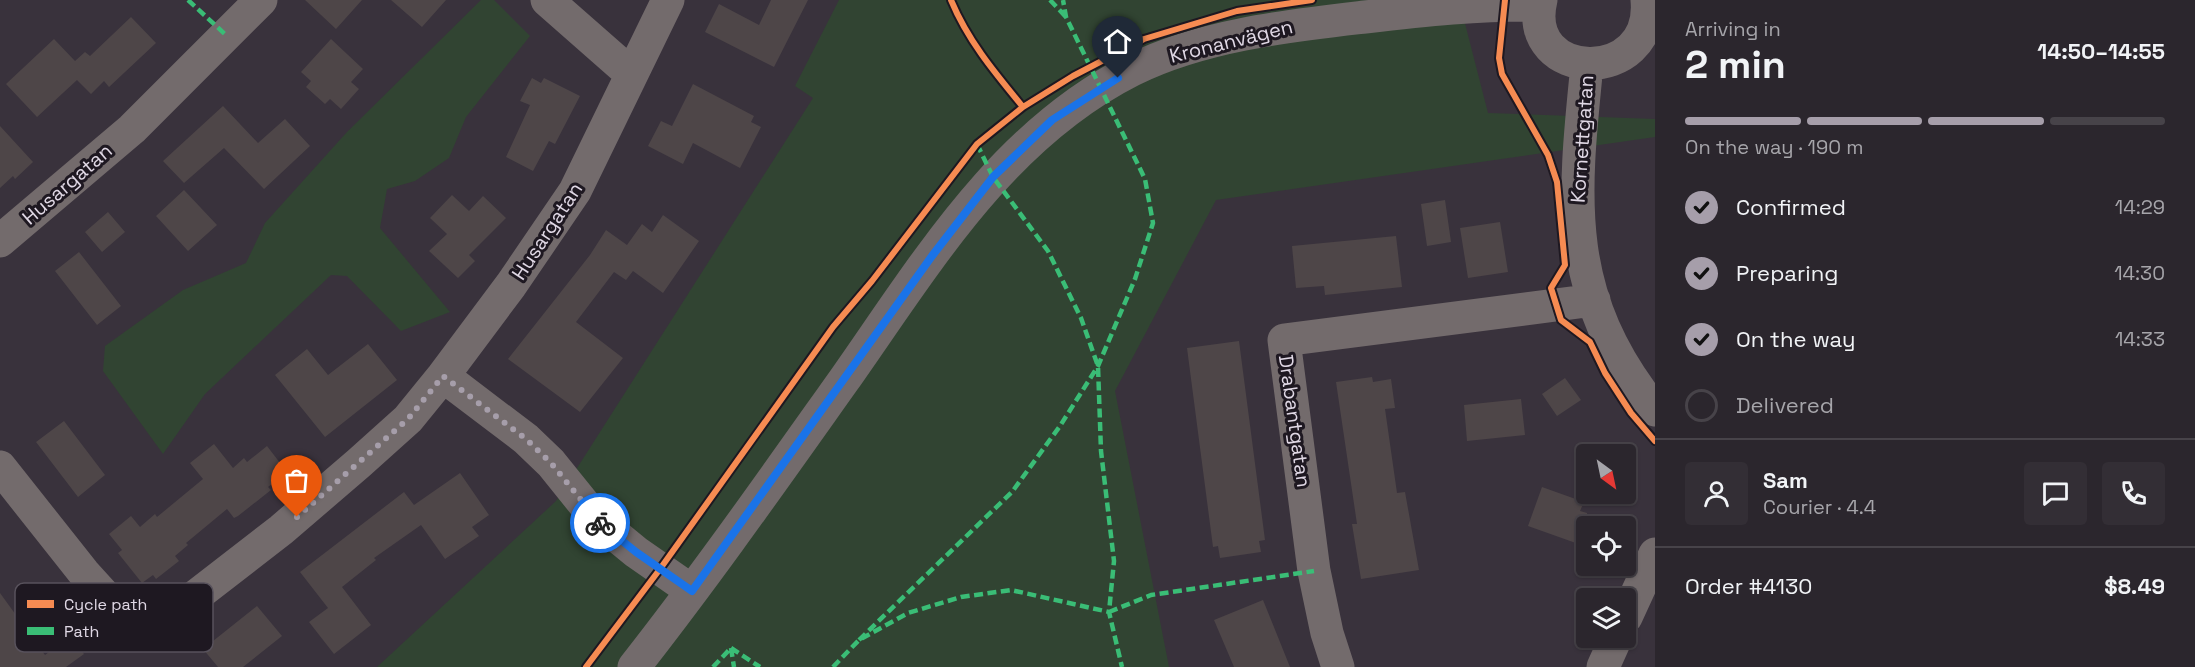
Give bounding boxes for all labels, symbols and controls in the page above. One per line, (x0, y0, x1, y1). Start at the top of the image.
street label: Kronanvägen (1167, 13, 1295, 69)
pin (1092, 16, 1143, 78)
text: Arriving in (1685, 16, 1781, 42)
icon: home (1101, 25, 1134, 58)
text: 14:50–14:55 (2037, 37, 2165, 65)
text: 2 min (1685, 40, 1786, 89)
street label: Kornettgatan (1565, 74, 1599, 204)
text: On the way · 190 m (1685, 134, 1863, 160)
street label: Husargatan (17, 138, 117, 230)
street label: Husargatan (506, 177, 588, 285)
icon: check (1685, 191, 1718, 224)
text: Confirmed (1736, 193, 1846, 221)
text: 14:29 (2115, 194, 2165, 220)
icon: check (1685, 257, 1718, 290)
text: Preparing (1736, 259, 1838, 287)
text: 14:30 (2114, 260, 2165, 286)
icon: check (1685, 323, 1718, 356)
text: On the way (1736, 325, 1855, 353)
text: 14:33 (2115, 326, 2165, 352)
street label: Drabantgatan (1273, 353, 1317, 489)
text: Delivered (1736, 391, 1834, 419)
north arrow (1576, 444, 1636, 504)
map controls (1576, 444, 1636, 648)
pin (271, 455, 322, 517)
button: person (1685, 462, 1748, 525)
button: chat (2024, 462, 2087, 525)
button: phone (2102, 462, 2165, 525)
icon: bag (280, 464, 313, 497)
text: Sam (1763, 466, 1808, 494)
courier (570, 493, 630, 553)
text: Courier · 4.4 (1763, 494, 1876, 520)
icon: bike (584, 507, 617, 540)
button: locate (1576, 516, 1636, 576)
text: Order #4130 (1685, 572, 1812, 600)
text: $8.49 (2104, 572, 2165, 600)
legend (15, 583, 213, 652)
button: layers (1576, 588, 1636, 648)
text: Cycle path (64, 594, 147, 615)
text: Path (64, 621, 99, 642)

